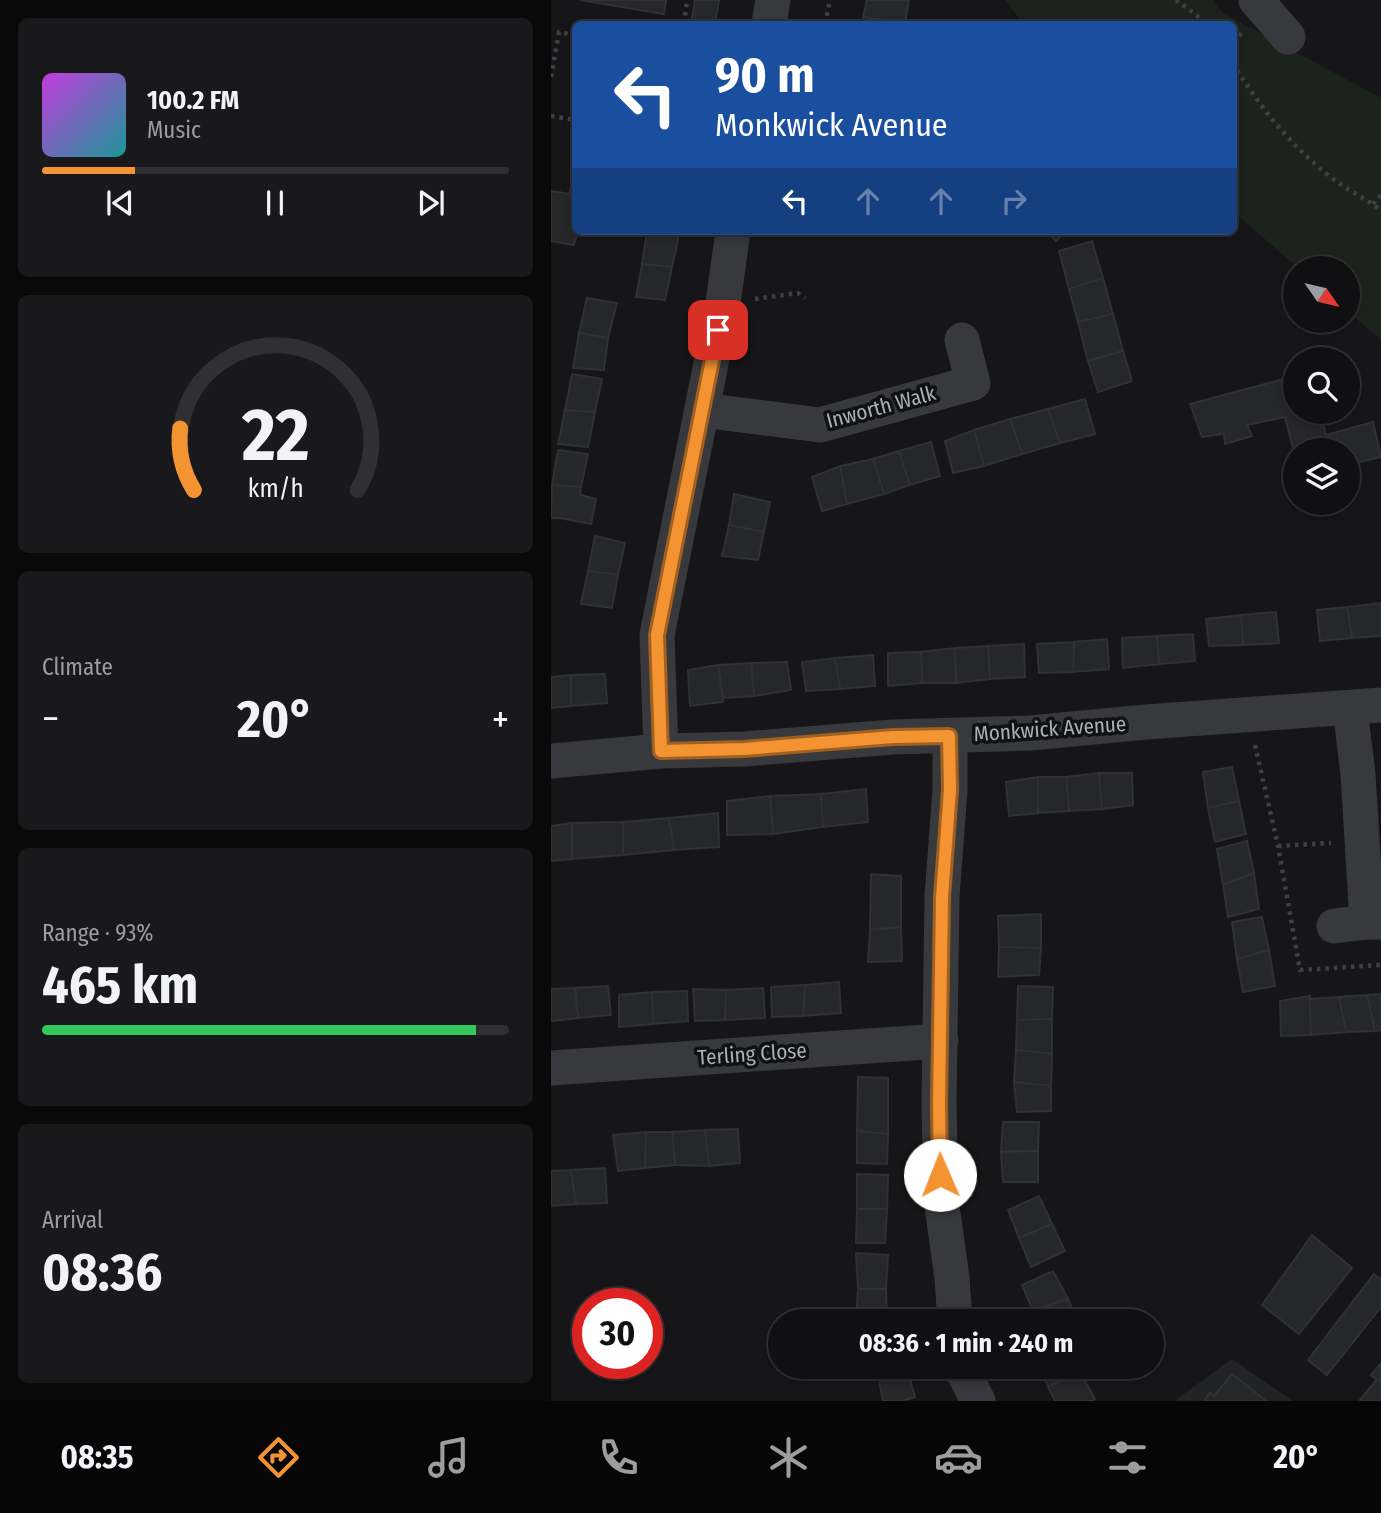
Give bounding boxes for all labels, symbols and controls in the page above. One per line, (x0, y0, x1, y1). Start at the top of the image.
text: 90 m (715, 46, 815, 105)
icon: left (600, 49, 691, 140)
text: 100.2 FM (147, 85, 239, 116)
text: Monkwick Avenue (715, 106, 948, 144)
text: Music (147, 116, 201, 144)
icon: left (776, 182, 814, 220)
icon: ahead (849, 182, 887, 220)
icon: ahead (922, 182, 960, 220)
icon: right (995, 182, 1033, 220)
icon: previous (101, 184, 139, 222)
icon: pause (256, 184, 294, 222)
icon: next (412, 184, 450, 222)
north arrow (1283, 256, 1359, 332)
map controls (1283, 256, 1360, 515)
pin (688, 300, 748, 360)
icon: arrive (699, 311, 737, 349)
button: search (1283, 347, 1360, 424)
street label: Inworth Walk (824, 380, 939, 434)
text: 22 (241, 392, 309, 479)
button: layers (1283, 438, 1360, 515)
text: km/h (248, 474, 303, 504)
text: Climate (42, 653, 113, 681)
text: 20° (237, 688, 314, 751)
text: − (42, 696, 59, 742)
text: + (492, 696, 509, 742)
street label: Monkwick Avenue (973, 711, 1127, 747)
text: Range · 93% (42, 919, 153, 947)
text: 465 km (42, 954, 198, 1017)
street label: Terling Close (697, 1037, 807, 1071)
position arrow (903, 1138, 977, 1212)
text: Arrival (42, 1206, 103, 1234)
text: 08:36 (42, 1241, 162, 1304)
speed limit sign: 30 (572, 1288, 663, 1379)
text: 08:36 · 1 min · 240 m (859, 1328, 1073, 1359)
icon: directions (254, 1433, 303, 1482)
icon: music (424, 1433, 473, 1482)
icon: phone (594, 1433, 643, 1482)
icon: climate (764, 1433, 813, 1482)
icon: car (934, 1433, 983, 1482)
icon: filters (1103, 1433, 1152, 1482)
text: 08:35 (60, 1438, 133, 1476)
text: 20° (1273, 1438, 1321, 1476)

